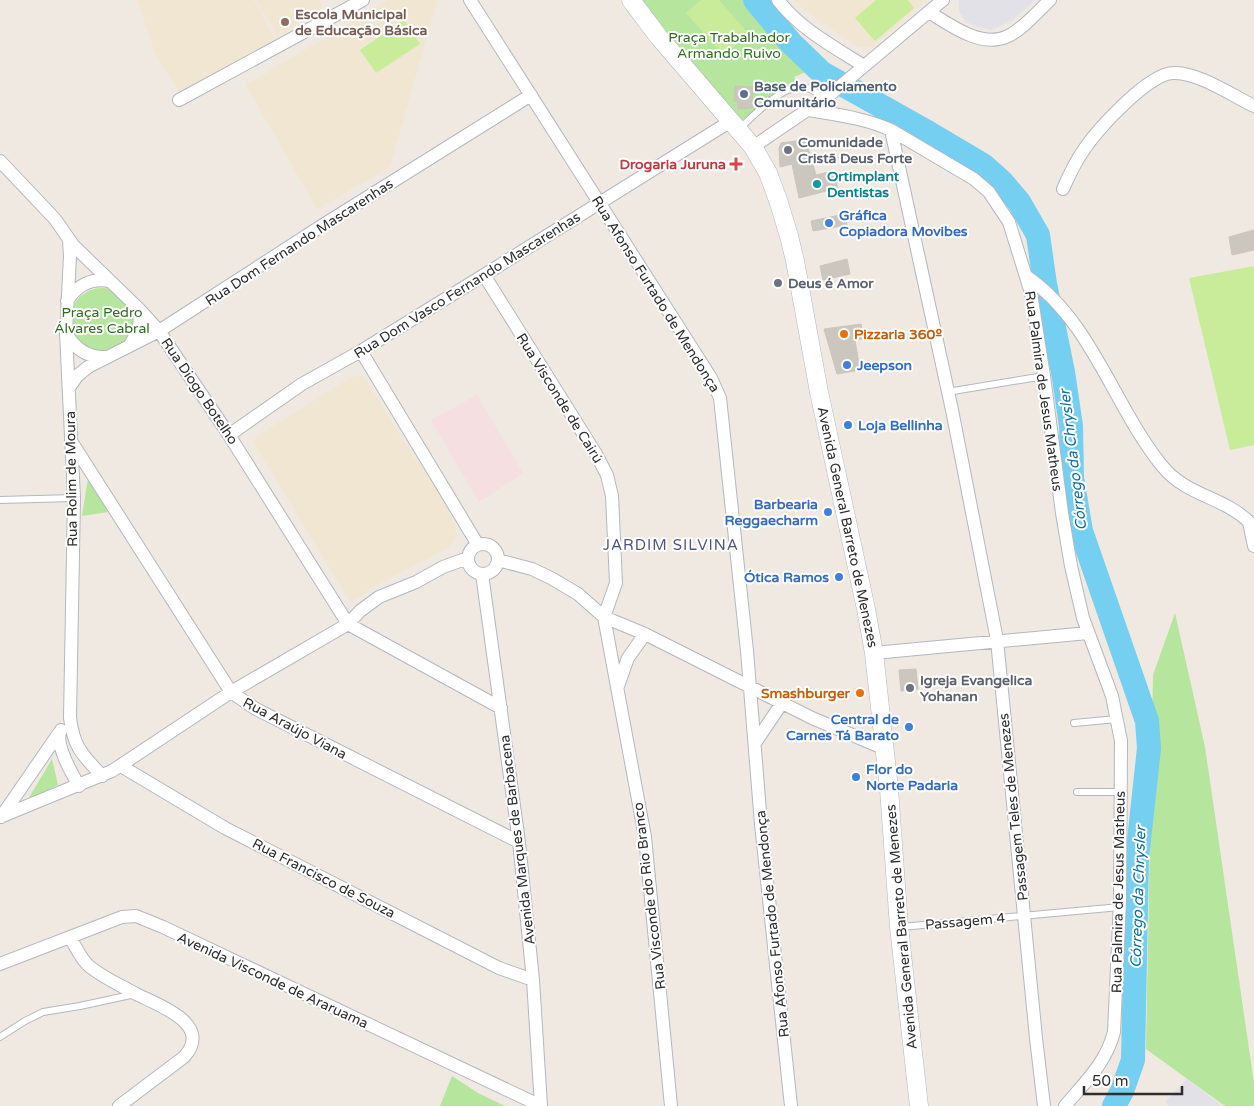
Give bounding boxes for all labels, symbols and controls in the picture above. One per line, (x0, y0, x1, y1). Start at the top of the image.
place label: Escola Municipal de Educação Básica (295, 6, 428, 39)
marker: Escola Municipal de Educação Básica (279, 16, 291, 28)
park label: Praça Trabalhador Armando Ruivo (668, 29, 790, 62)
place label: Base de Policiamento Comunitário (754, 78, 897, 111)
marker: Base de Policiamento Comunitário (738, 88, 750, 100)
place label: Comunidade Cristã Deus Forte (798, 134, 912, 167)
marker: Comunidade Cristã Deus Forte (782, 144, 794, 156)
place label: Drogaria Juruna (620, 156, 726, 173)
marker: Drogaria Juruna (730, 158, 742, 170)
place label: Ortimplant Dentistas (827, 168, 900, 201)
street label: Rua Dom Fernando Mascarenhas (202, 175, 397, 310)
marker: Ortimplant Dentistas (811, 178, 823, 190)
street label: Rua Afonso Furtado de Mendonça (588, 193, 723, 396)
place label: Gráfica Copiadora Movibes (839, 207, 968, 240)
street label: Rua Dom Vasco Fernando Mascarenhas (351, 208, 584, 362)
marker: Gráfica Copiadora Movibes (823, 217, 835, 229)
place label: Deus é Amor (788, 275, 874, 292)
marker: Deus é Amor (772, 277, 784, 289)
street label: Rua Palmira de Jesus Matheus (1021, 290, 1066, 493)
park label: Praça Pedro Álvares Cabral (54, 304, 150, 337)
place label: Pizzaria 360º (854, 326, 943, 343)
marker: Pizzaria 360º (838, 328, 850, 340)
street label: Rua Visconde de Cairú (513, 330, 607, 466)
street label: Rua Diogo Botelho (158, 335, 242, 448)
place label: Jeepson (856, 357, 912, 374)
marker: Jeepson (841, 359, 853, 371)
water label: Córrego da Chrysler (1055, 386, 1091, 532)
street label: Avenida General Barreto de Menezes (814, 405, 881, 649)
street label: Rua Rolim de Moura (62, 411, 81, 547)
place label: Loja Bellinha (858, 417, 943, 434)
marker: Loja Bellinha (842, 419, 854, 431)
place label: Barbearia Reggaecharm (725, 496, 818, 529)
marker: Barbearia Reggaecharm (822, 506, 834, 518)
district label: JARDIM SILVINA (603, 536, 739, 554)
place label: Ótica Ramos (744, 569, 829, 586)
marker: Ótica Ramos (833, 571, 845, 583)
place label: Igreja Evangelica Yohanan (920, 672, 1032, 705)
marker: Igreja Evangelica Yohanan (904, 682, 916, 694)
place label: Smashburger (761, 685, 851, 702)
marker: Smashburger (854, 687, 866, 699)
street label: Rua Araújo Viana (240, 694, 350, 763)
place label: Central de Carnes Tá Barato (786, 711, 899, 744)
street label: Passagem Teles de Menezes (995, 712, 1032, 902)
marker: Central de Carnes Tá Barato (903, 721, 915, 733)
street label: Avenida Marques de Barbacena (496, 734, 539, 946)
place label: Flor do Norte Padaria (866, 761, 958, 794)
marker: Flor do Norte Padaria (850, 771, 862, 783)
street label: Rua Palmira de Jesus Matheus (1108, 790, 1129, 993)
street label: Rua Visconde do Rio Branco (630, 801, 669, 991)
street label: Avenida General Barreto de Menezes (882, 803, 921, 1050)
street label: Rua Afonso Furtado de Mendonça (752, 809, 793, 1038)
water label: Córrego da Chrysler (1127, 824, 1150, 968)
street label: Rua Francisco de Souza (250, 835, 398, 922)
street label: Passagem 4 (924, 910, 1006, 933)
street label: Avenida Visconde de Araruama (175, 929, 371, 1032)
scale bar (1084, 1064, 1182, 1096)
text: 50 m (1092, 1072, 1129, 1090)

